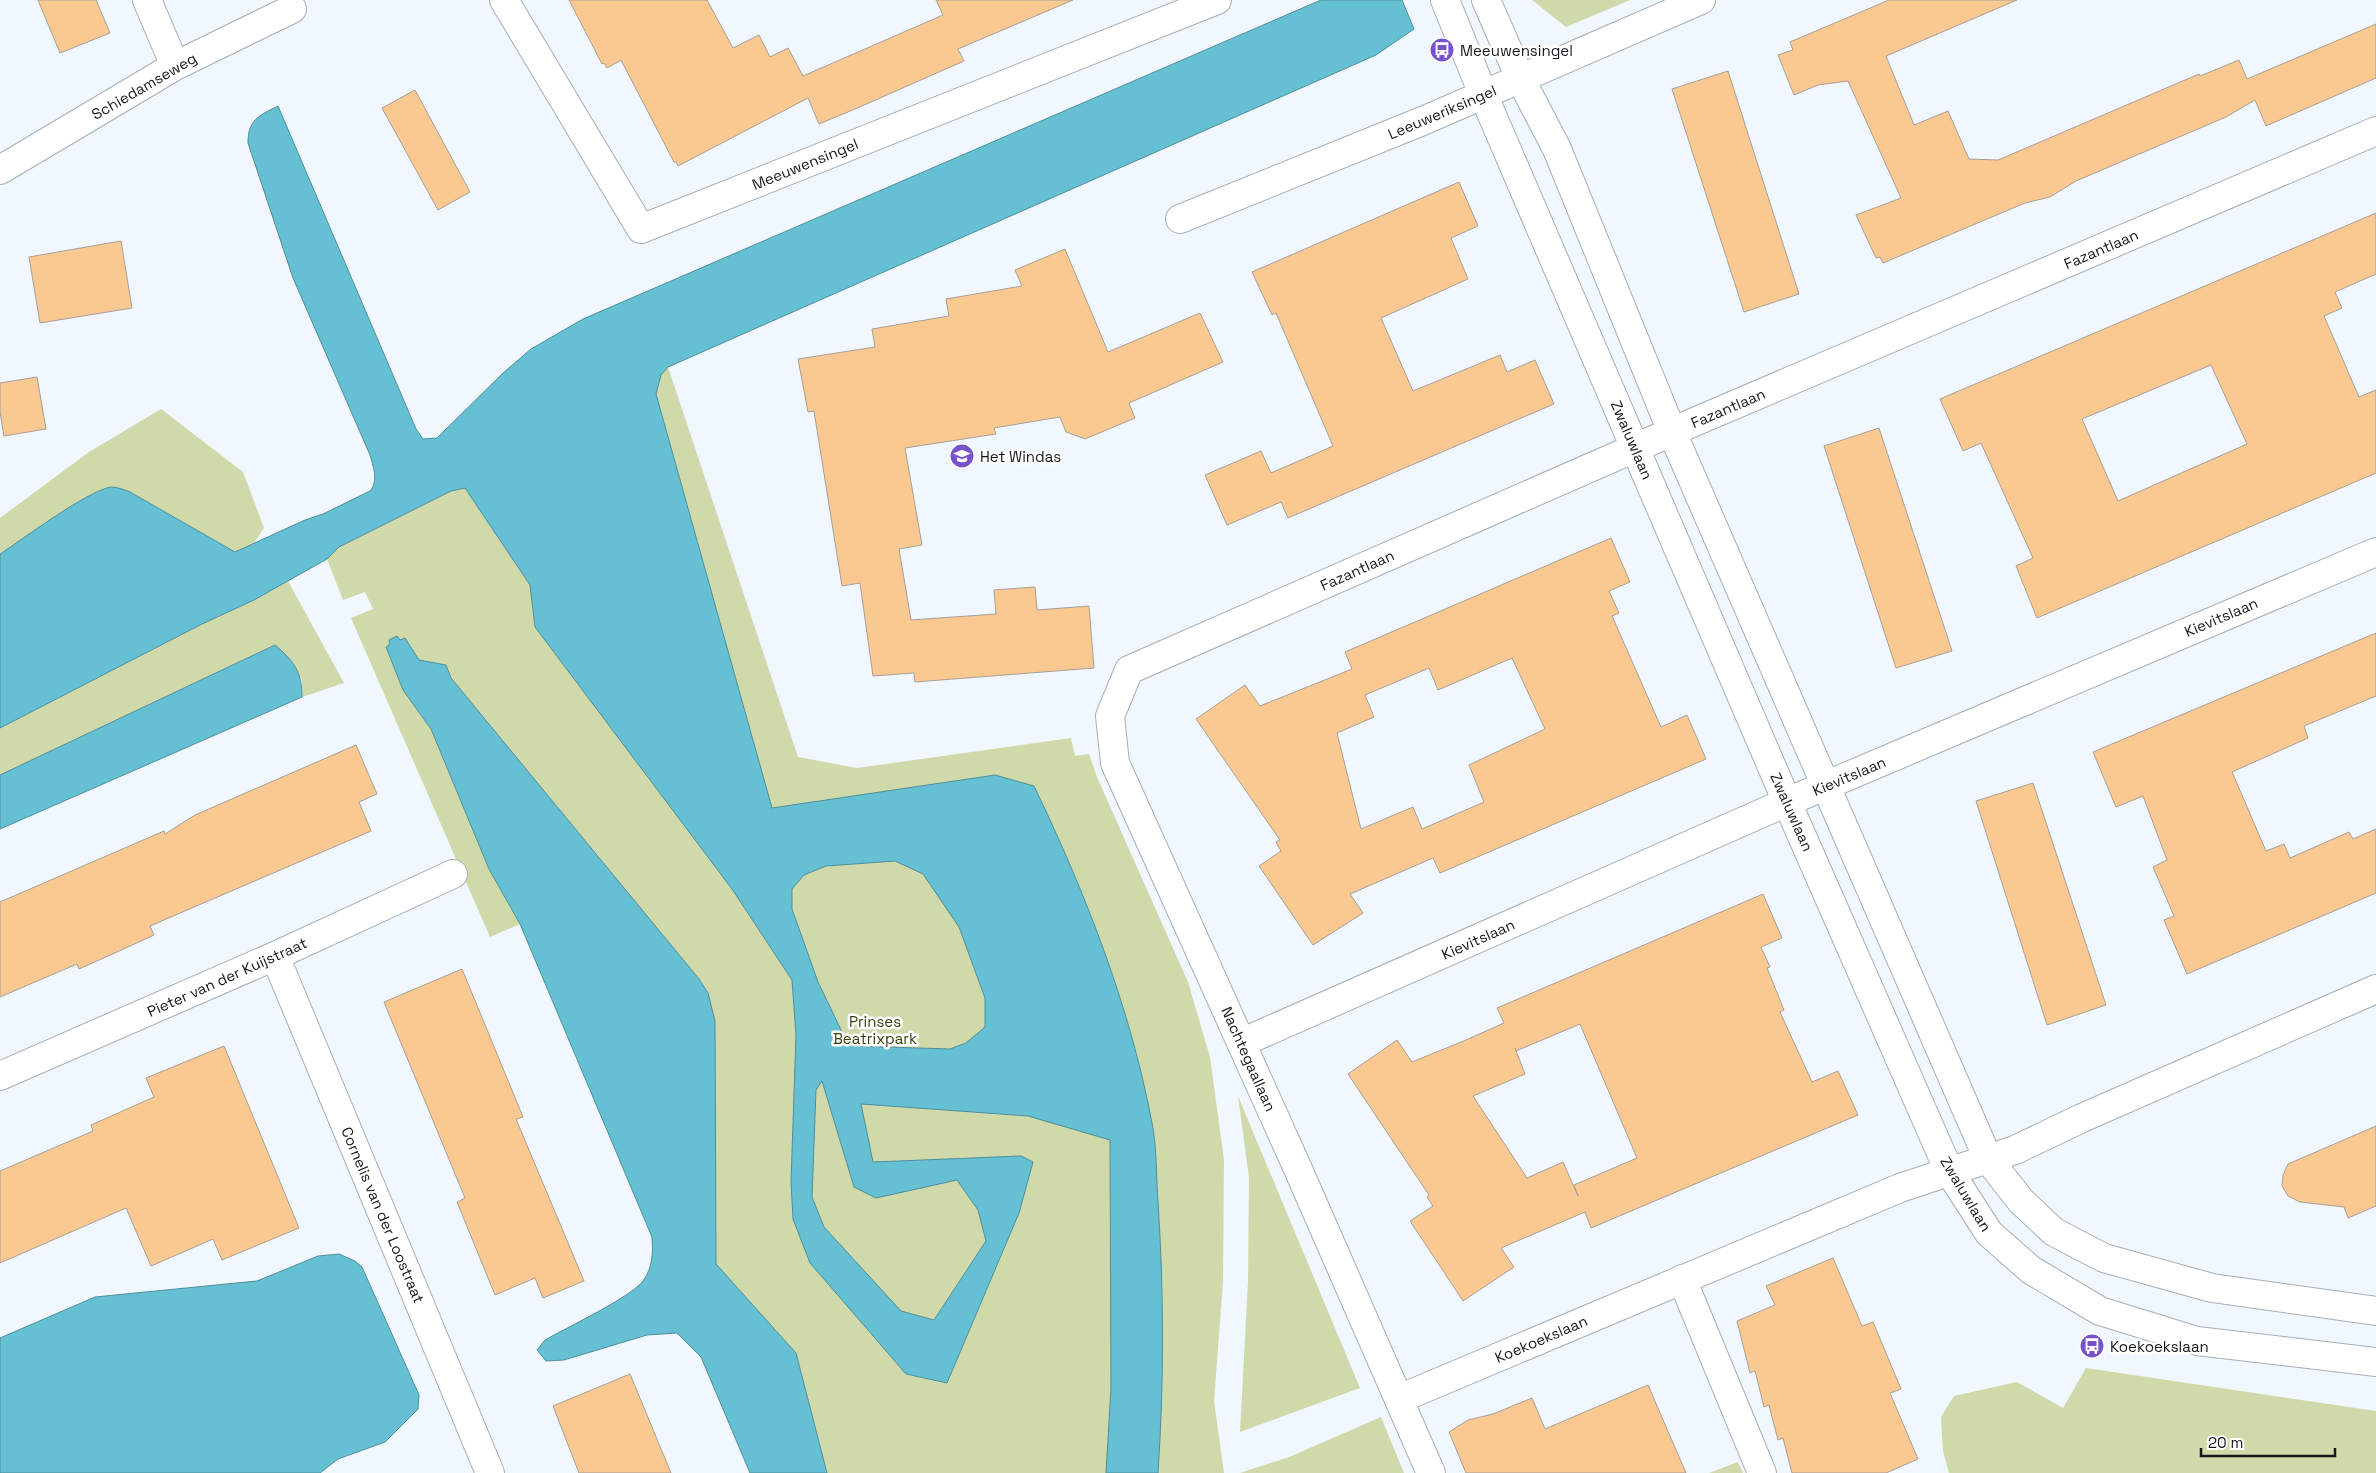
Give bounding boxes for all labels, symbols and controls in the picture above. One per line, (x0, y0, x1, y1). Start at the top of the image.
bus stop icon: Meeuwensingel (1429, 37, 1455, 63)
place label: Meeuwensingel (1460, 41, 1573, 60)
street label: Schiedamseweg (88, 48, 200, 124)
street label: Leeuweriksingel (1385, 81, 1499, 143)
street label: Meeuwensingel (749, 134, 861, 194)
street label: Fazantlaan (2061, 225, 2141, 273)
street label: Fazantlaan (1688, 384, 1768, 432)
street label: Zwaluwlaan (1607, 398, 1657, 482)
school or university icon: Het Windas (949, 443, 975, 469)
place label: Het Windas (980, 447, 1061, 466)
street label: Fazantlaan (1317, 545, 1397, 595)
street label: Kievitslaan (2181, 593, 2261, 641)
street label: Kievitslaan (1809, 752, 1889, 800)
street label: Zwaluwlaan (1766, 770, 1818, 854)
street label: Kievitslaan (1438, 914, 1518, 964)
street label: Pieter van der Kuijstraat (144, 933, 310, 1021)
street label: Nachtegaallaan (1217, 1004, 1281, 1114)
park label: Prinses Beatrixpark (833, 1012, 917, 1048)
street label: Cornelis van der Loostraat (337, 1124, 429, 1306)
street label: Zwaluwlaan (1936, 1153, 1996, 1235)
street label: Koekoekslaan (1492, 1311, 1590, 1367)
bus stop icon: Koekoekslaan (2079, 1333, 2105, 1359)
place label: Koekoekslaan (2110, 1337, 2209, 1356)
scale bar (2201, 1426, 2335, 1458)
text: 20 m (2208, 1433, 2243, 1452)

